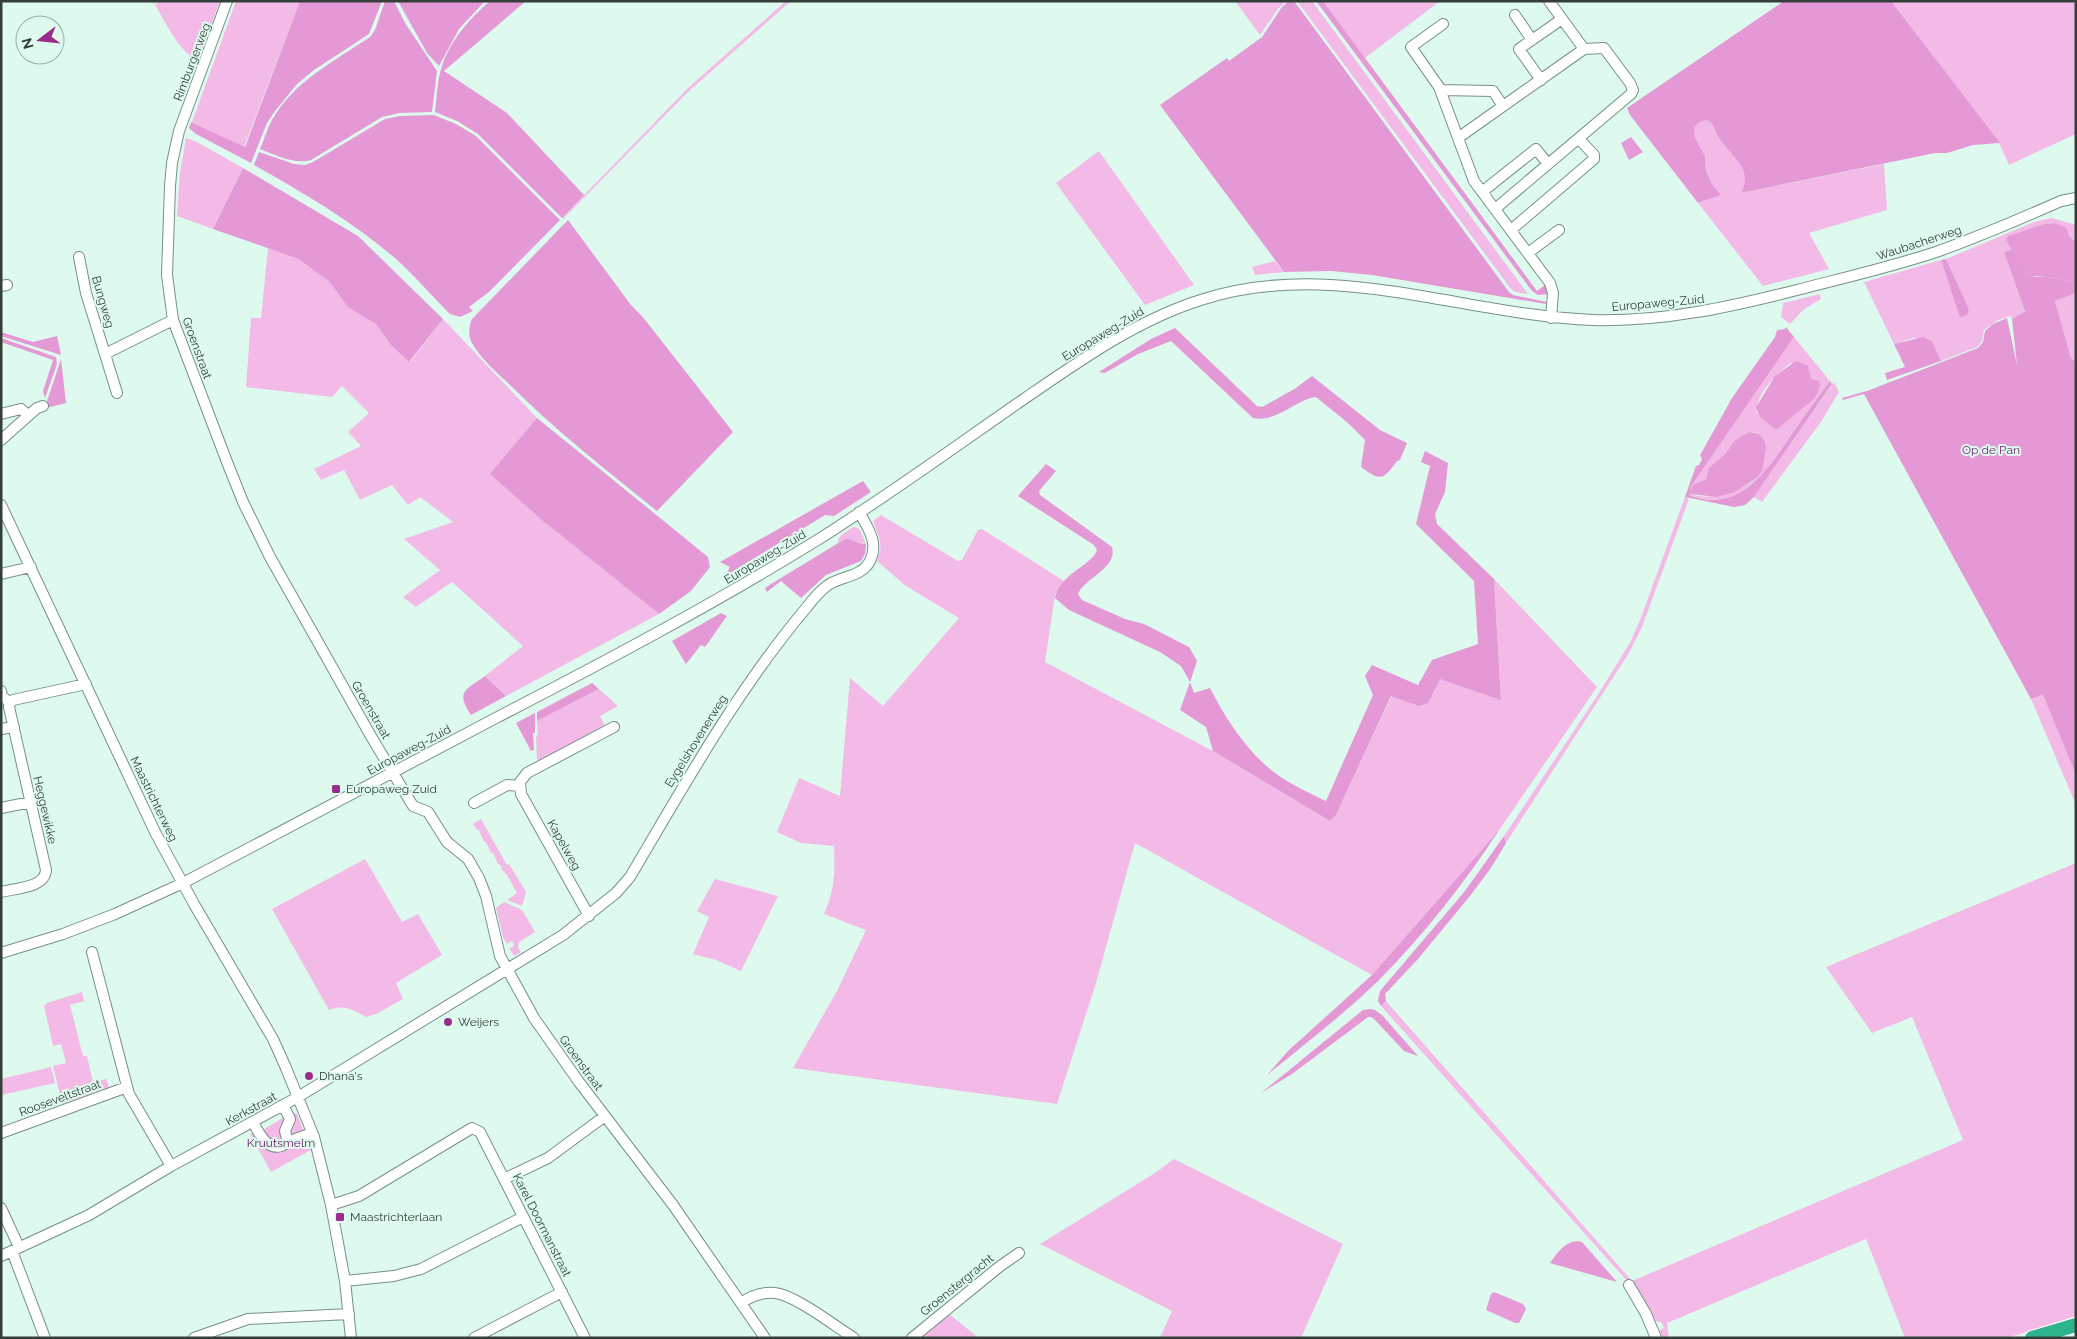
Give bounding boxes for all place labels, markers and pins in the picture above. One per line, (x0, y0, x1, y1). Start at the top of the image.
place label: Europaweg Zuid (346, 782, 437, 796)
marker: Europaweg Zuid (330, 783, 342, 795)
place label: Weijers (458, 1015, 499, 1029)
marker: Weijers (442, 1016, 454, 1028)
place label: Dhana's (319, 1069, 363, 1083)
marker: Dhana's (303, 1070, 315, 1082)
place label: Maastrichterlaan (350, 1210, 442, 1224)
marker: Maastrichterlaan (334, 1211, 346, 1223)

